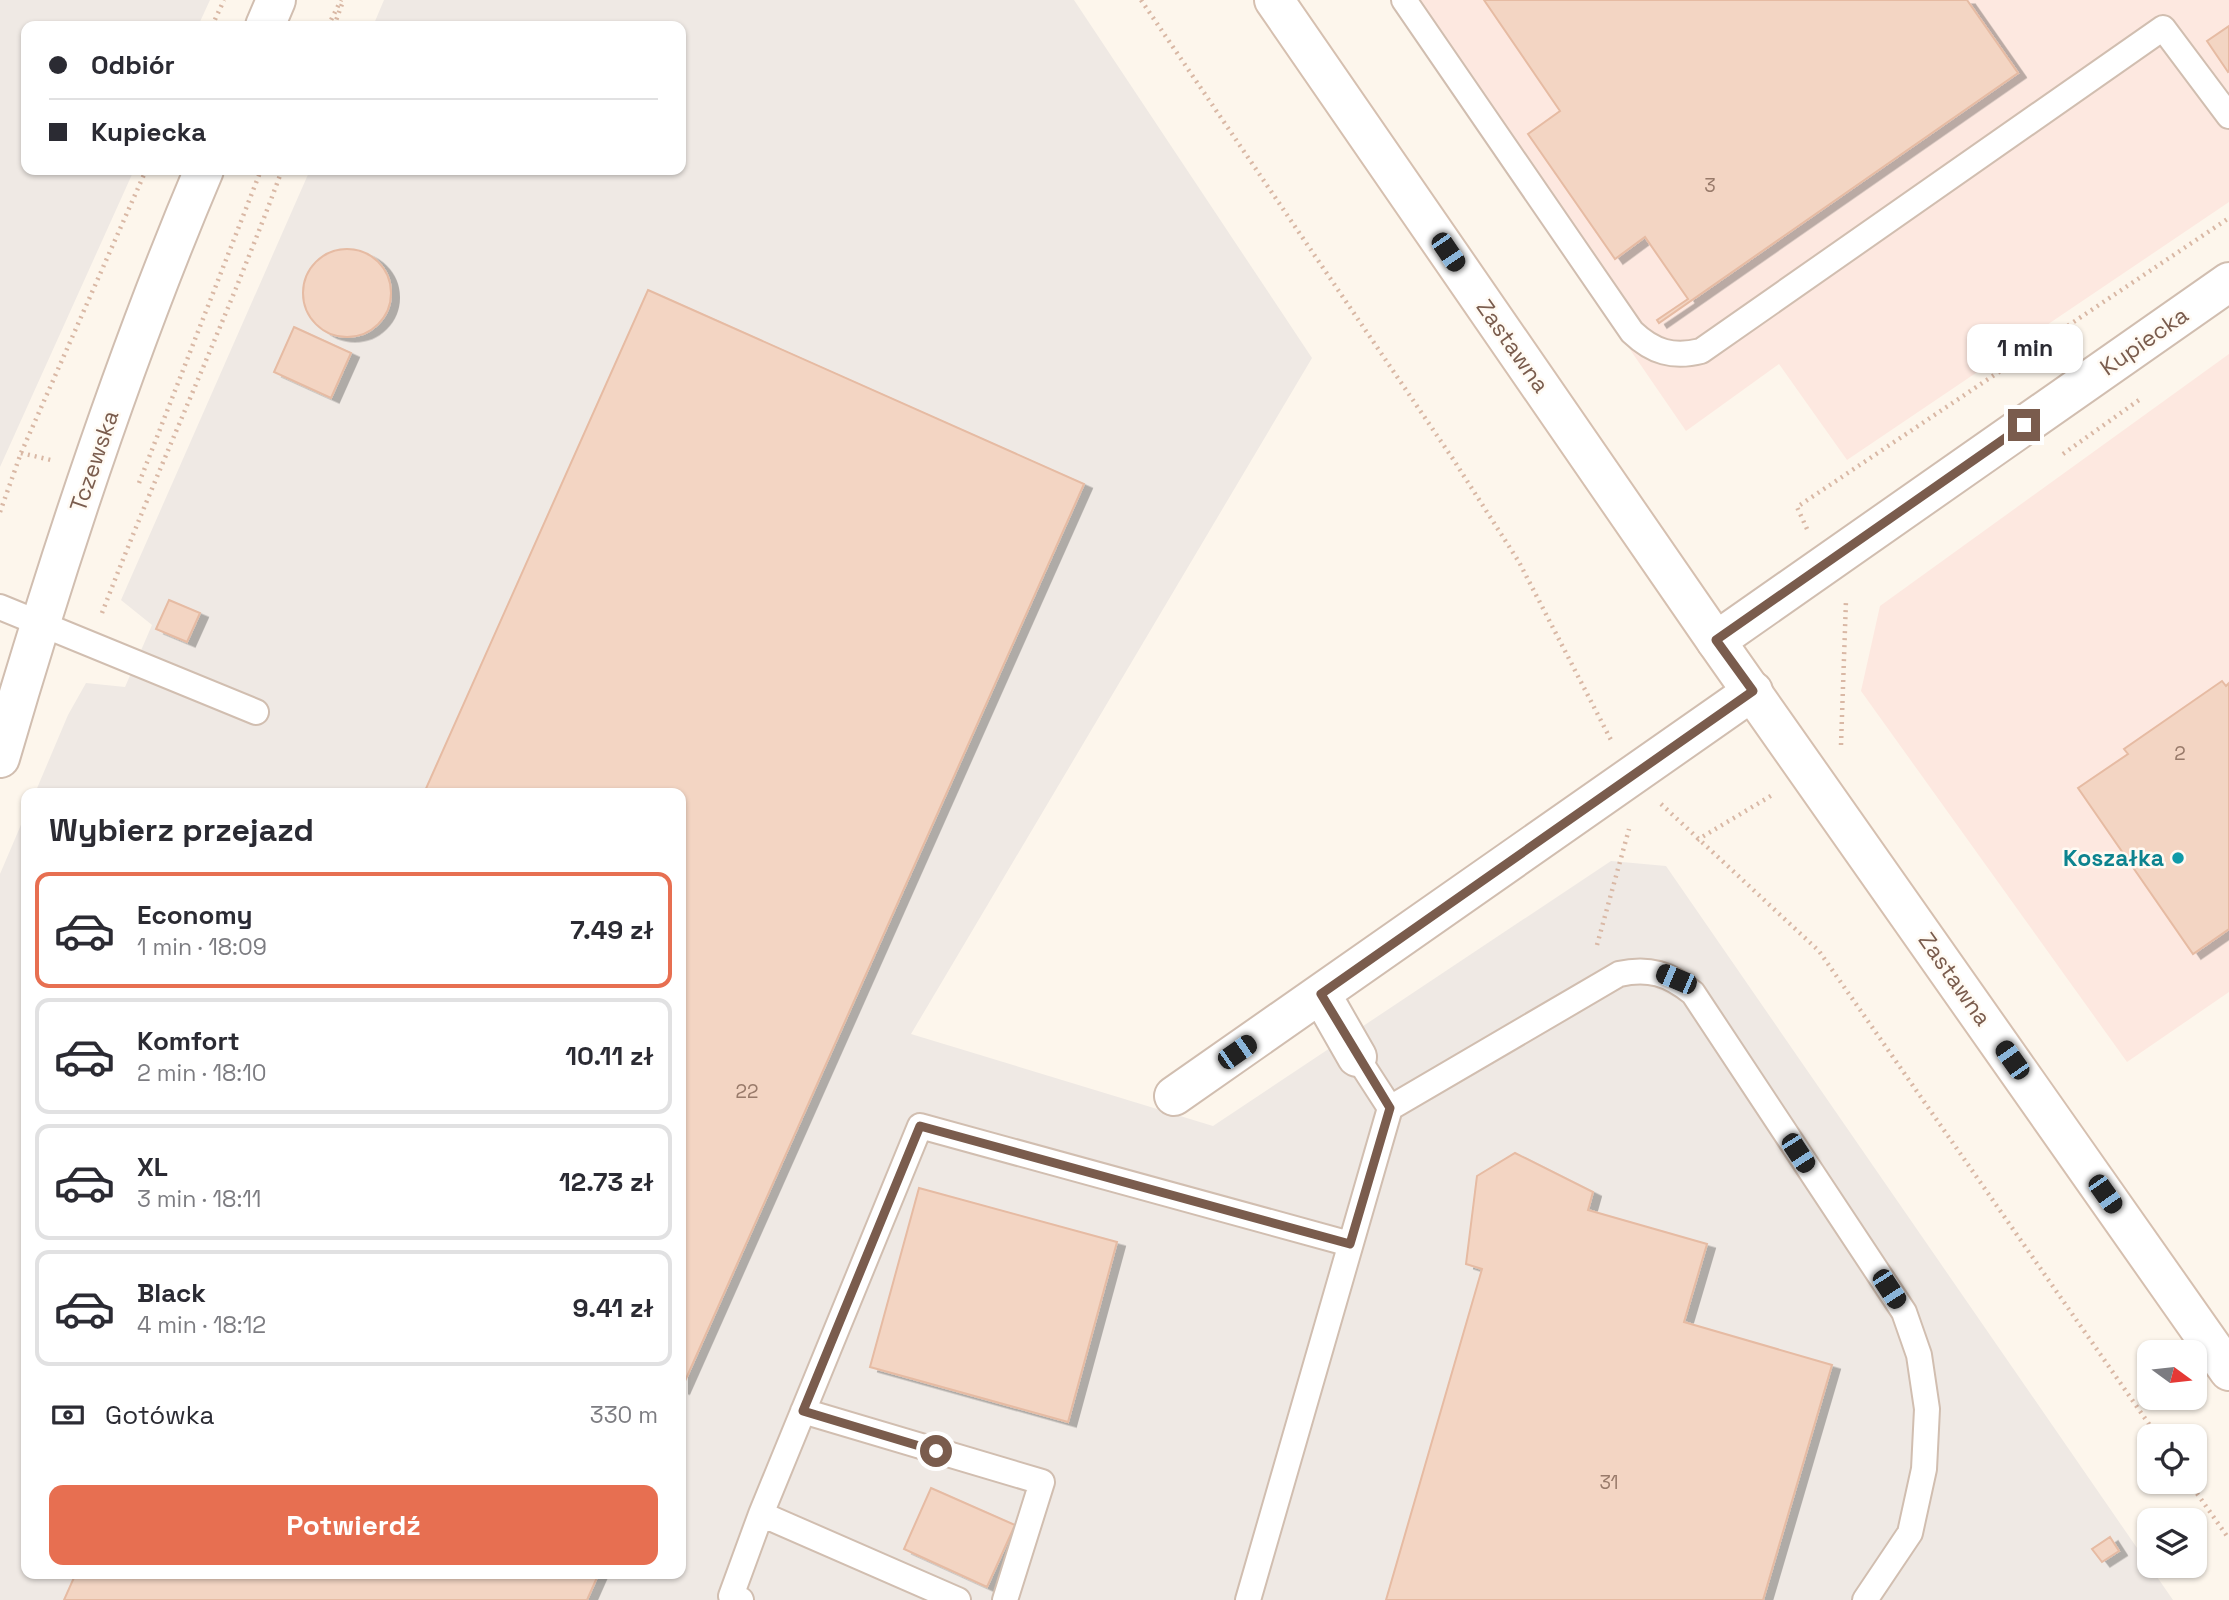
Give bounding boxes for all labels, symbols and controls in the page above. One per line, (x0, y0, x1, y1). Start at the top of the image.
text: Odbiór (91, 48, 175, 82)
text: Kupiecka (91, 115, 206, 149)
house number: 3 (1704, 173, 1716, 198)
car (1428, 229, 1469, 275)
street label: Zastawna (1470, 293, 1556, 399)
street label: Kupiecka (2094, 300, 2194, 382)
callout: 1 min (1966, 324, 2082, 372)
text: 1 min (1997, 333, 2053, 363)
street label: Tczewska (63, 406, 125, 516)
route end (2008, 409, 2040, 441)
house number: 2 (2174, 741, 2186, 766)
text: Wybierz przejazd (49, 810, 314, 850)
place label: Koszałka (2063, 843, 2164, 873)
marker: Koszałka (2170, 850, 2186, 866)
text: Economy (137, 898, 253, 932)
icon: car (53, 899, 116, 962)
text: 7.49 zł (570, 913, 654, 947)
street label: Zastawna (1912, 926, 1998, 1032)
text: 1 min · 18:09 (137, 932, 267, 962)
car (1653, 961, 1700, 997)
text: Komfort (137, 1024, 240, 1058)
icon: car (53, 1025, 116, 1088)
car (1214, 1031, 1261, 1073)
car (1992, 1037, 2033, 1083)
text: 10.11 zł (565, 1039, 654, 1073)
text: 2 min · 18:10 (137, 1058, 267, 1088)
house number: 22 (736, 1079, 758, 1104)
car (1778, 1130, 1819, 1176)
text: XL (137, 1150, 168, 1184)
icon: car (53, 1151, 116, 1214)
text: 12.73 zł (559, 1165, 654, 1199)
car (2085, 1171, 2126, 1217)
text: 3 min · 18:11 (137, 1184, 261, 1214)
car (1869, 1266, 1910, 1312)
text: Black (137, 1276, 206, 1310)
icon: car (53, 1277, 116, 1340)
text: 9.41 zł (572, 1291, 654, 1325)
text: 4 min · 18:12 (137, 1310, 266, 1340)
north arrow (2137, 1340, 2207, 1410)
map controls (2137, 1340, 2207, 1578)
icon: cash (49, 1396, 87, 1434)
text: Gotówka (105, 1398, 215, 1432)
text: 330 m (590, 1400, 658, 1430)
button: locate (2137, 1424, 2207, 1494)
route start (920, 1435, 952, 1467)
house number: 31 (1599, 1470, 1619, 1495)
button: Potwierdź (49, 1485, 658, 1565)
button: layers (2137, 1508, 2207, 1578)

